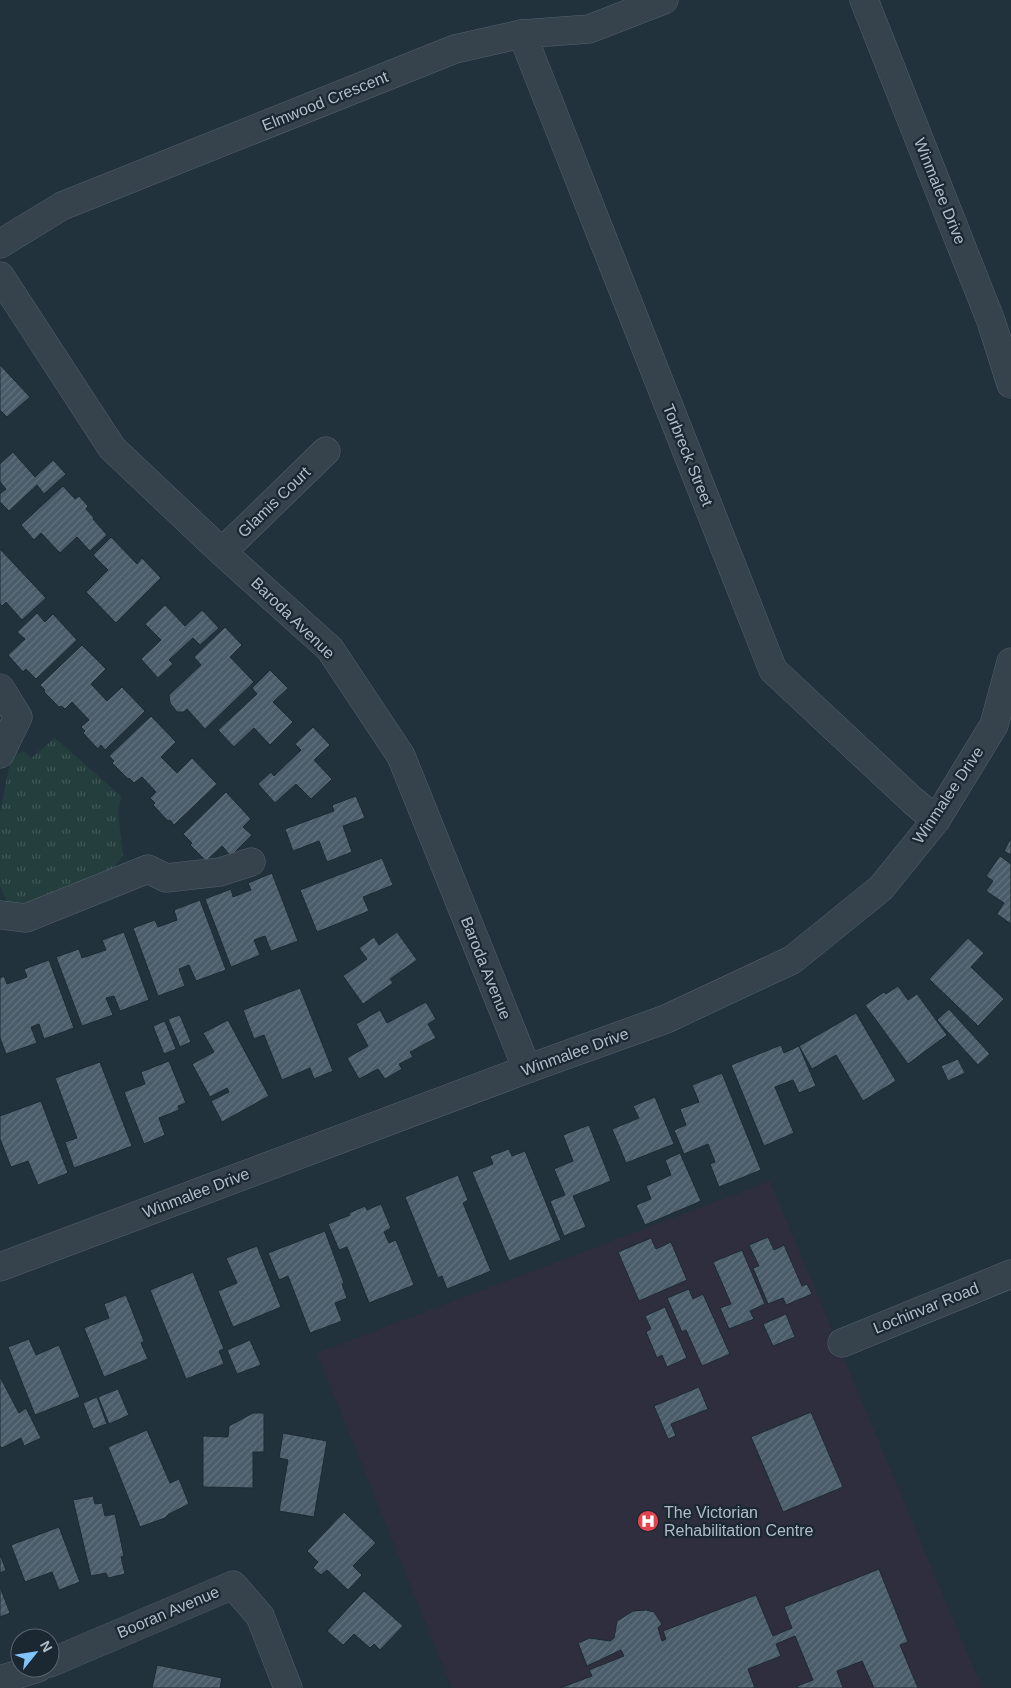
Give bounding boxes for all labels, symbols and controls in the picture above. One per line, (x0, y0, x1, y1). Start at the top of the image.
street label: Elmwood Crescent (260, 68, 391, 134)
street label: Winmalee Drive (911, 135, 969, 247)
street label: Torbreck Street (660, 402, 716, 509)
street label: Glamis Court (235, 463, 314, 541)
street label: Baroda Avenue (248, 574, 338, 662)
street label: Winmalee Drive (909, 743, 987, 847)
street label: Baroda Avenue (458, 914, 514, 1022)
street label: Winmalee Drive (519, 1025, 631, 1079)
street label: Winmalee Drive (140, 1165, 252, 1221)
street label: Lochinvar Road (871, 1279, 981, 1337)
place label: The Victorian Rehabilitation Centre (664, 1504, 814, 1539)
hospital icon: The Victorian Rehabilitation Centre (636, 1509, 660, 1533)
street label: Booran Avenue (114, 1583, 222, 1641)
north arrow (10, 1628, 60, 1678)
text: N (37, 1638, 56, 1655)

